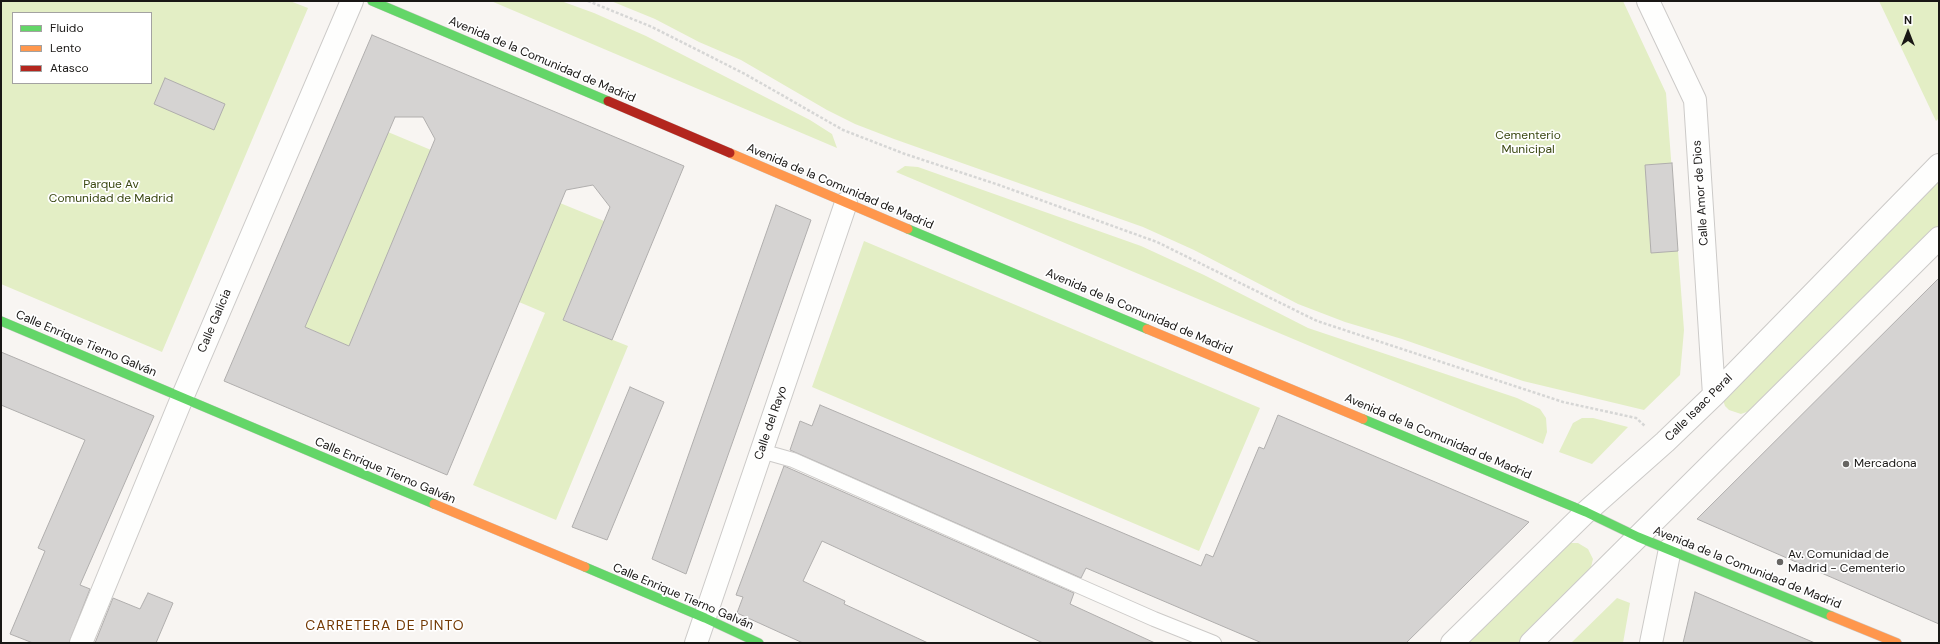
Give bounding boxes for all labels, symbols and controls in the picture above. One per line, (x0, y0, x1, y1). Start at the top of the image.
legend (12, 12, 152, 84)
north arrow (1888, 12, 1928, 52)
text: N (1904, 13, 1912, 27)
street label: Avenida de la Comunidad de Madrid (446, 14, 638, 106)
text: Fluido (50, 20, 84, 36)
text: Lento (50, 40, 81, 56)
text: Atasco (50, 60, 89, 76)
park label: Cementerio Municipal (1495, 129, 1561, 157)
street label: Calle Amor de Dios (1690, 140, 1712, 246)
street label: Avenida de la Comunidad de Madrid (744, 141, 936, 233)
park label: Parque Av Comunidad de Madrid (49, 178, 173, 206)
street label: Avenida de la Comunidad de Madrid (1043, 266, 1235, 358)
street label: Calle Galicia (195, 287, 235, 355)
street label: Calle Enrique Tierno Galván (13, 308, 159, 380)
street label: Calle Isaac Peral (1662, 371, 1736, 445)
street label: Calle del Rayo (752, 384, 790, 462)
street label: Avenida de la Comunidad de Madrid (1342, 391, 1534, 483)
street label: Calle Enrique Tierno Galván (312, 435, 458, 507)
place label: Mercadona (1854, 457, 1917, 471)
marker: Mercadona (1841, 459, 1851, 469)
street label: Avenida de la Comunidad de Madrid (1651, 524, 1843, 612)
place label: Av. Comunidad de Madrid - Cementerio (1788, 548, 1905, 576)
marker: Av. Comunidad de Madrid - Cementerio (1775, 557, 1785, 567)
street label: Calle Enrique Tierno Galván (610, 561, 756, 633)
district label: CARRETERA DE PINTO (305, 618, 465, 634)

